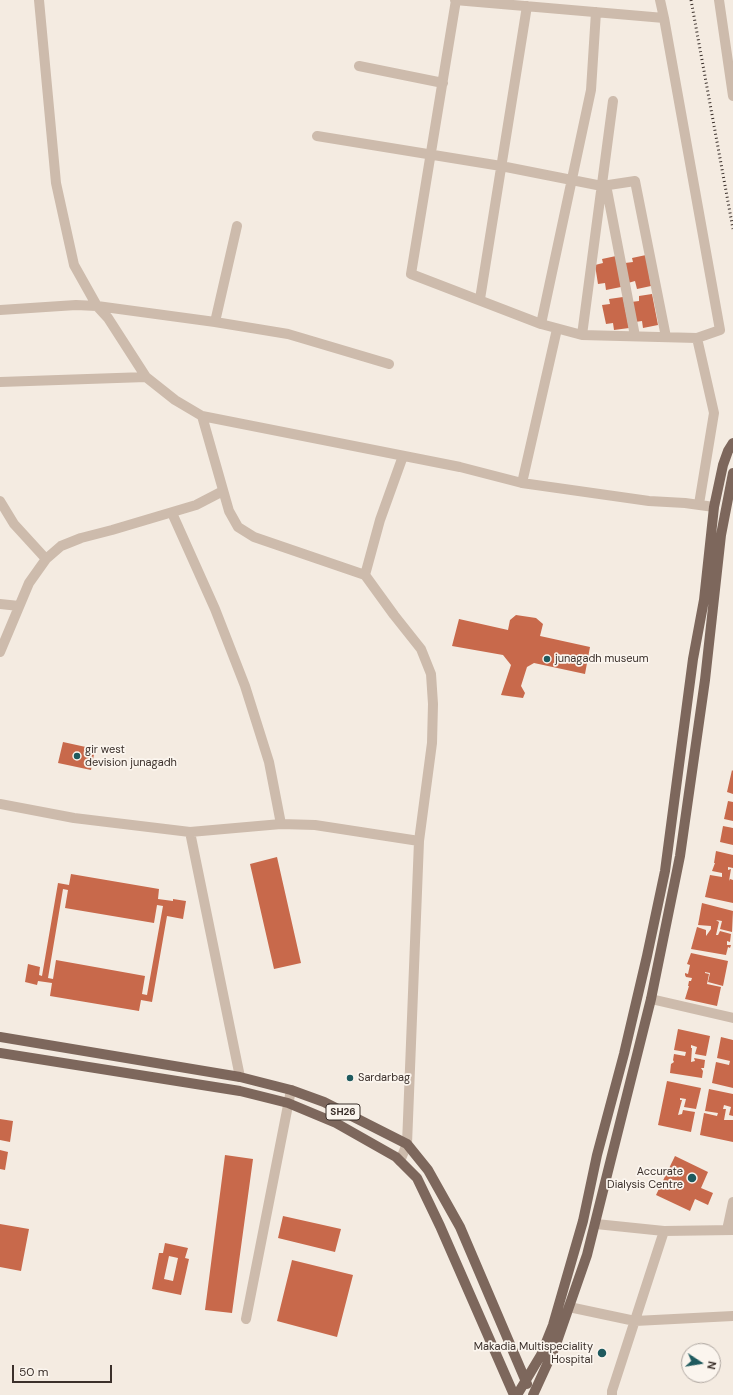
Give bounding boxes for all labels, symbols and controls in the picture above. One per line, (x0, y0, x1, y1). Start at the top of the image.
place label: junagadh museum (555, 652, 649, 666)
marker: junagadh museum (542, 654, 552, 664)
place label: gir west devision junagadh (85, 743, 177, 769)
marker: gir west devision junagadh (72, 751, 82, 761)
place label: Sardarbag (358, 1071, 410, 1085)
marker: Sardarbag (345, 1073, 355, 1083)
road number: SH26 (326, 1104, 360, 1120)
place label: Accurate Dialysis Centre (607, 1165, 683, 1191)
marker: Accurate Dialysis Centre (686, 1172, 698, 1184)
place label: Makadia Multispeciality Hospital (474, 1340, 593, 1366)
north arrow (681, 1343, 721, 1383)
marker: Makadia Multispeciality Hospital (596, 1347, 608, 1359)
scale bar (14, 1357, 114, 1383)
text: N (704, 1360, 719, 1371)
text: 50 m (19, 1364, 48, 1380)

